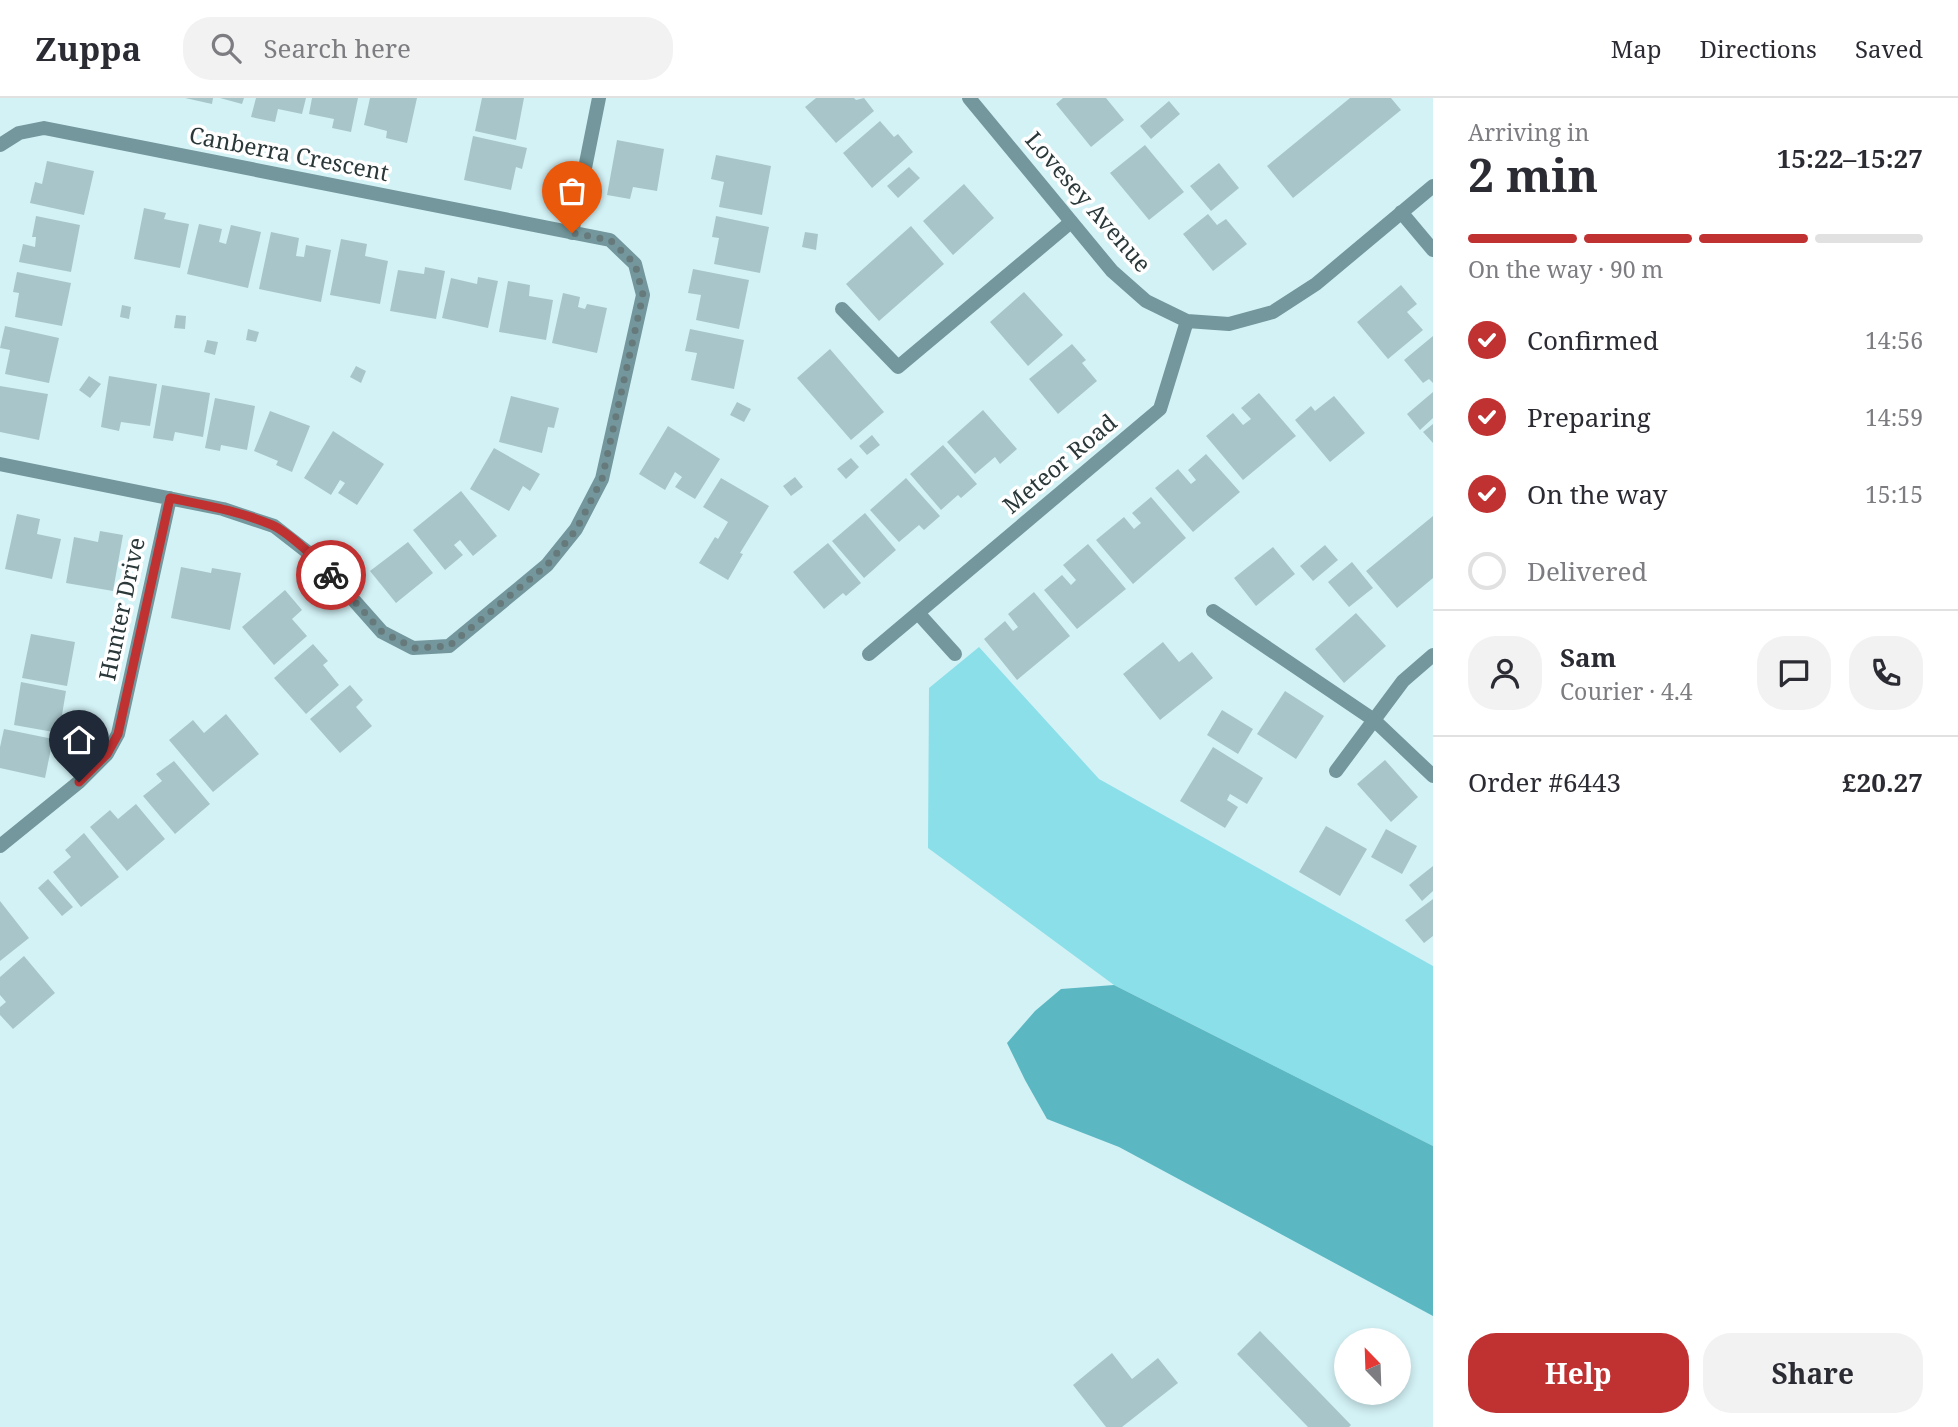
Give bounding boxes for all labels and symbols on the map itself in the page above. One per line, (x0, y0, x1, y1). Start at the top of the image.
street label: Canberra Crescent (187, 118, 392, 188)
street label: Lovesey Avenue (1019, 124, 1159, 279)
pin (542, 161, 602, 233)
street label: Meteor Road (996, 406, 1123, 520)
street label: Hunter Drive (90, 534, 152, 683)
courier (296, 540, 366, 610)
pin (49, 710, 109, 782)
north arrow (1334, 1328, 1410, 1405)

